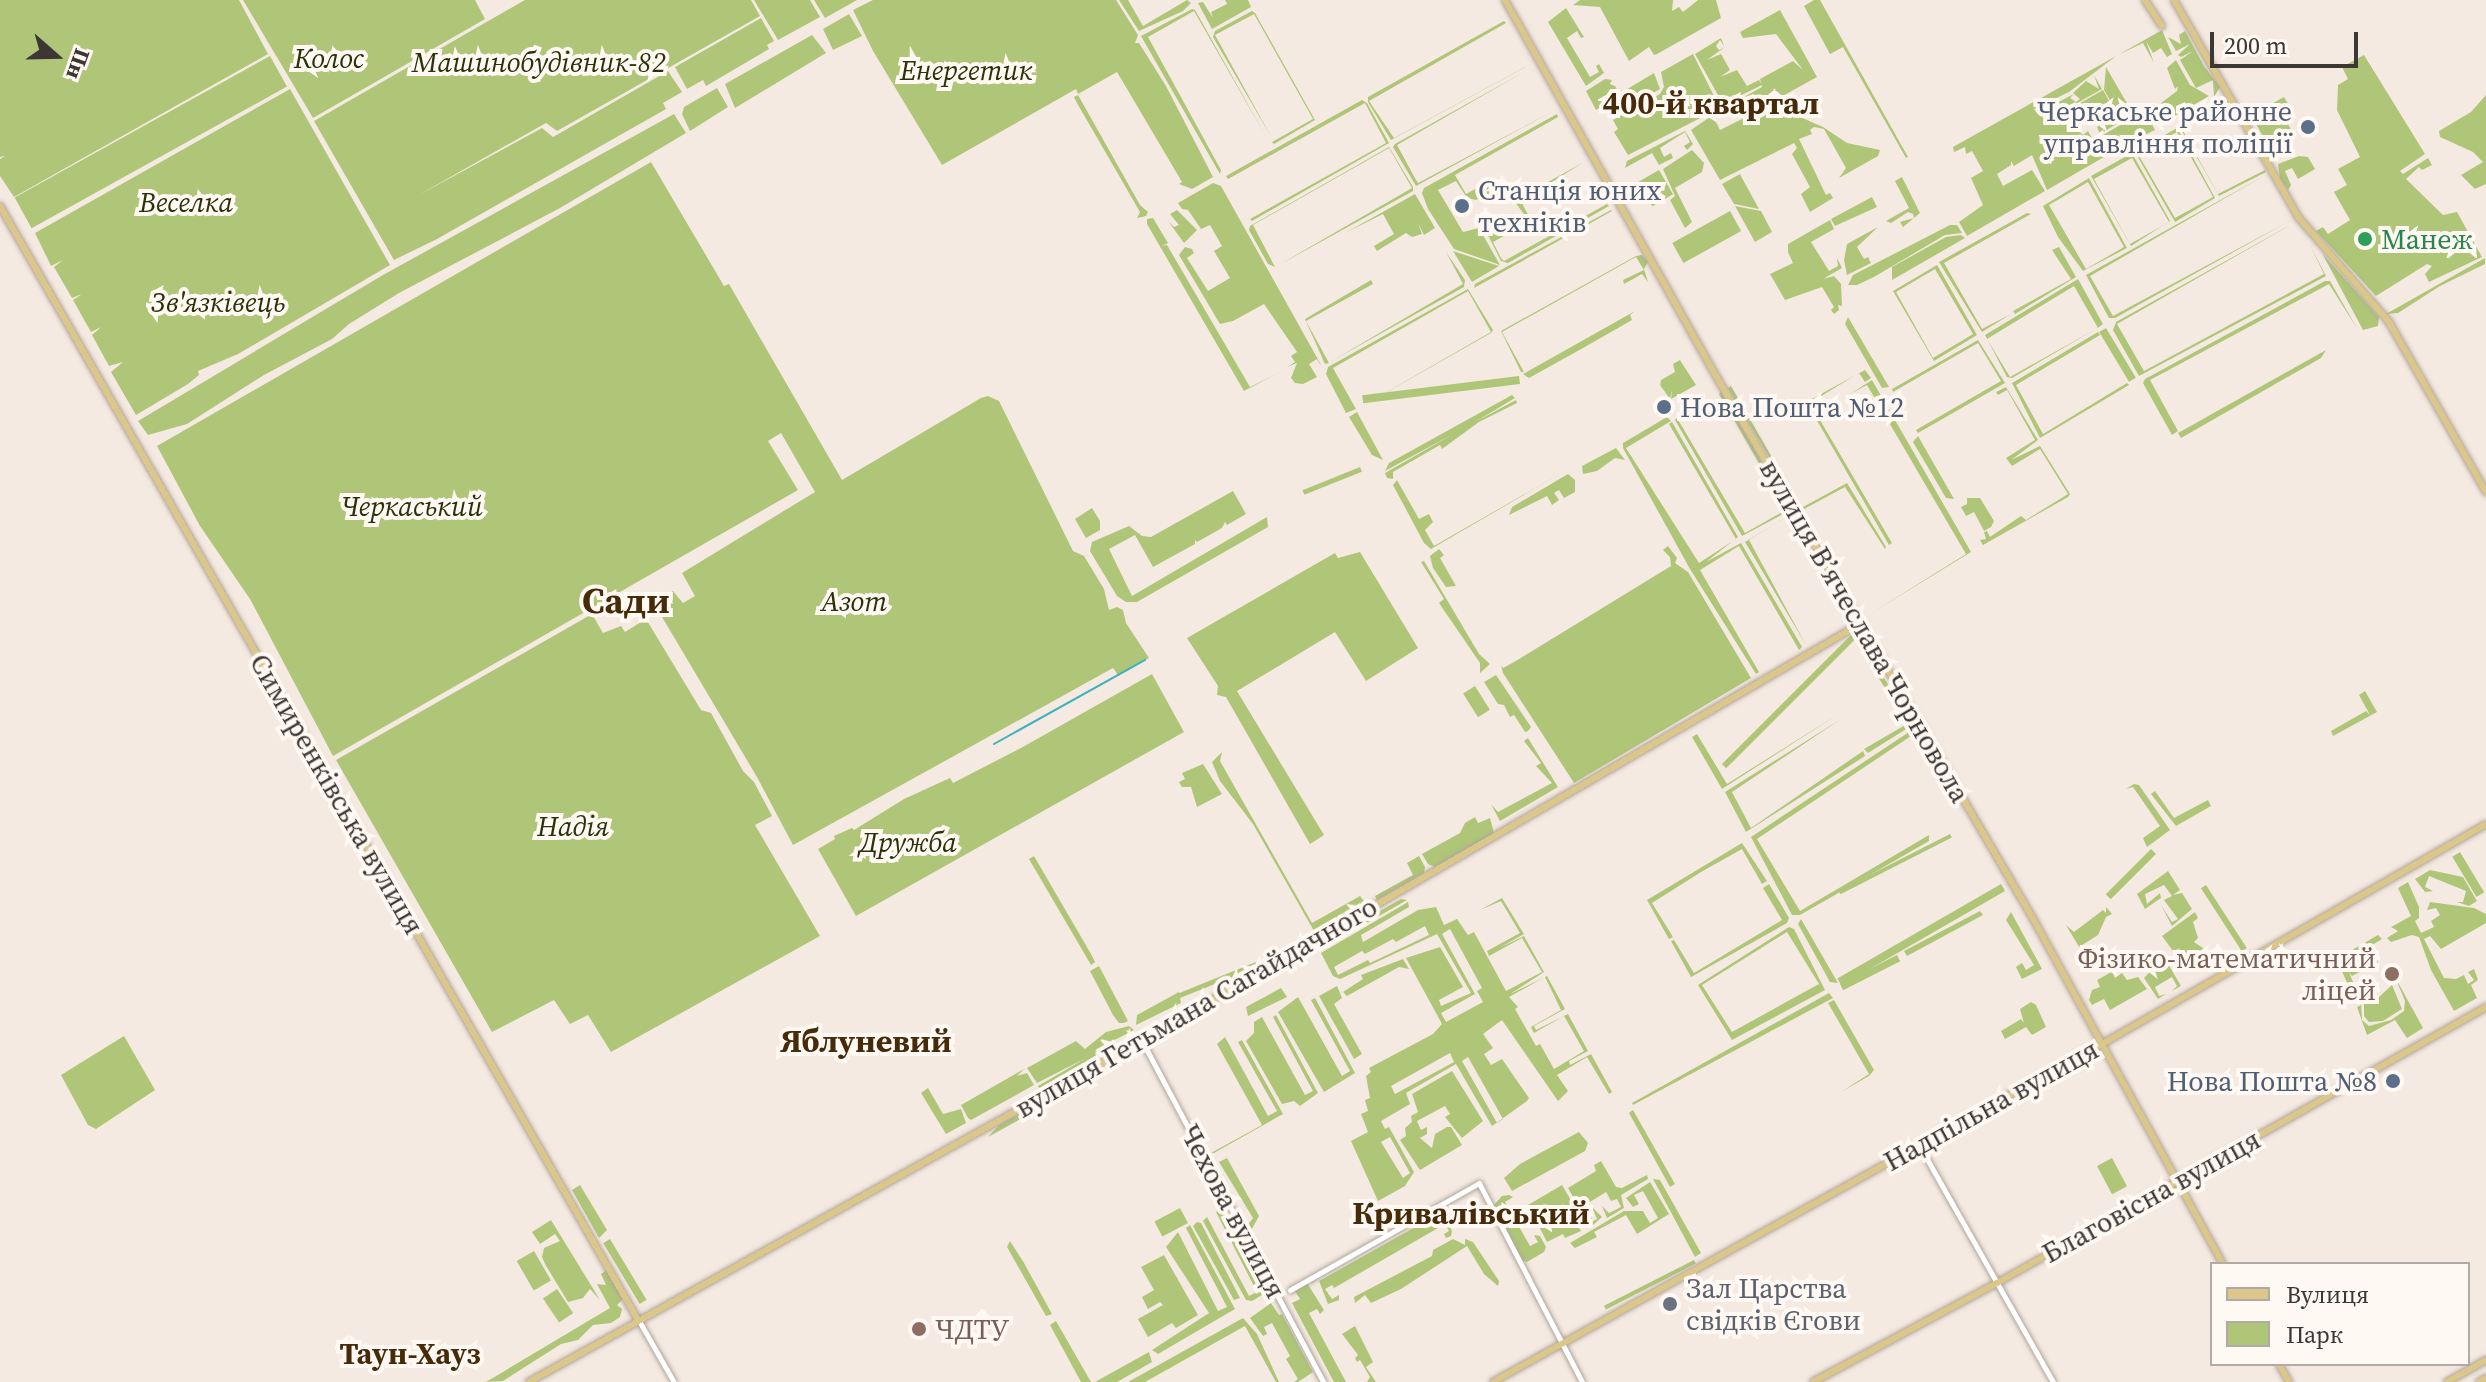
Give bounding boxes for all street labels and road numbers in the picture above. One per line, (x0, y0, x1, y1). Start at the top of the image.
street label: вулиця Вʼячеслава Чорновола (1753, 454, 1977, 808)
street label: Симиренківська вулиця (243, 648, 431, 940)
street label: вулиця Гетьмана Сагайдачного (1009, 889, 1383, 1125)
street label: Надпільна вулиця (1878, 1032, 2104, 1178)
street label: Чехова вулиця (1173, 1118, 1293, 1304)
street label: Благовісна вулиця (2036, 1122, 2266, 1270)

